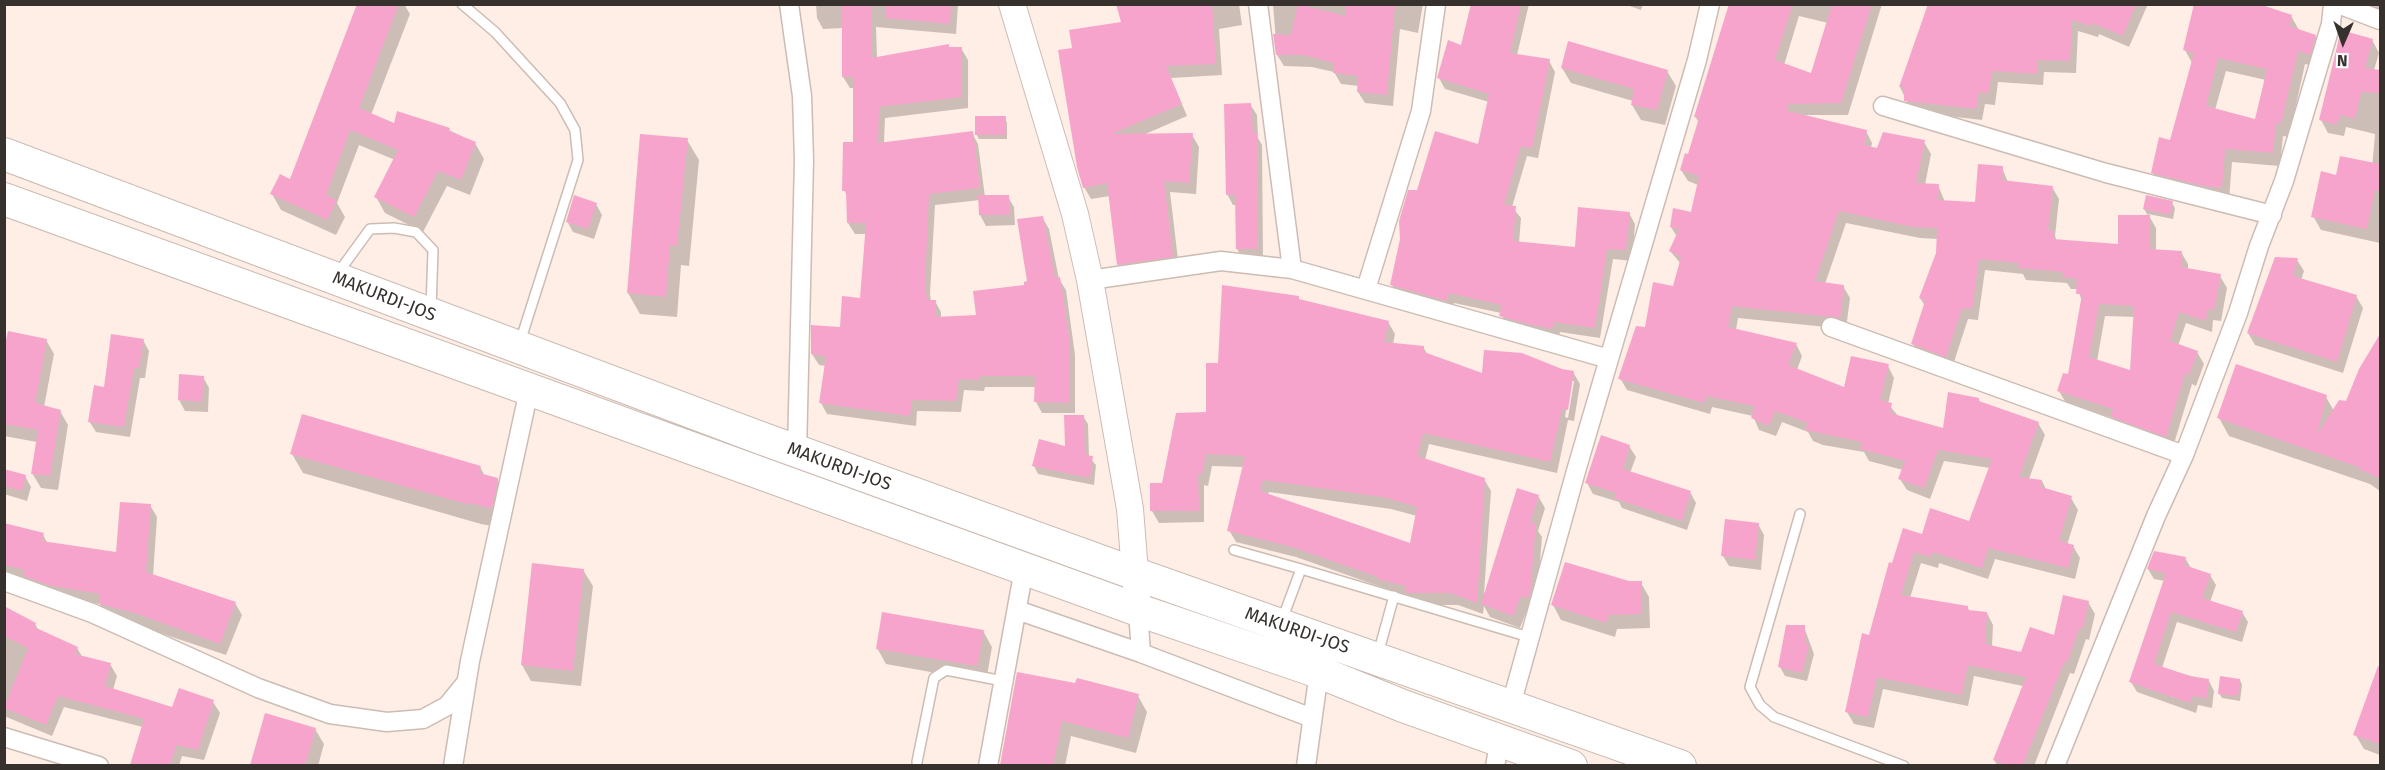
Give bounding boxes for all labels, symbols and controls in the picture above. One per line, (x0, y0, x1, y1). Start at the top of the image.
north arrow (2313, 12, 2373, 72)
text: N (2337, 51, 2348, 70)
street label: MAKURDI-JOS (329, 267, 439, 327)
street label: MAKURDI-JOS (784, 438, 894, 496)
street label: MAKURDI-JOS (1242, 603, 1352, 659)

